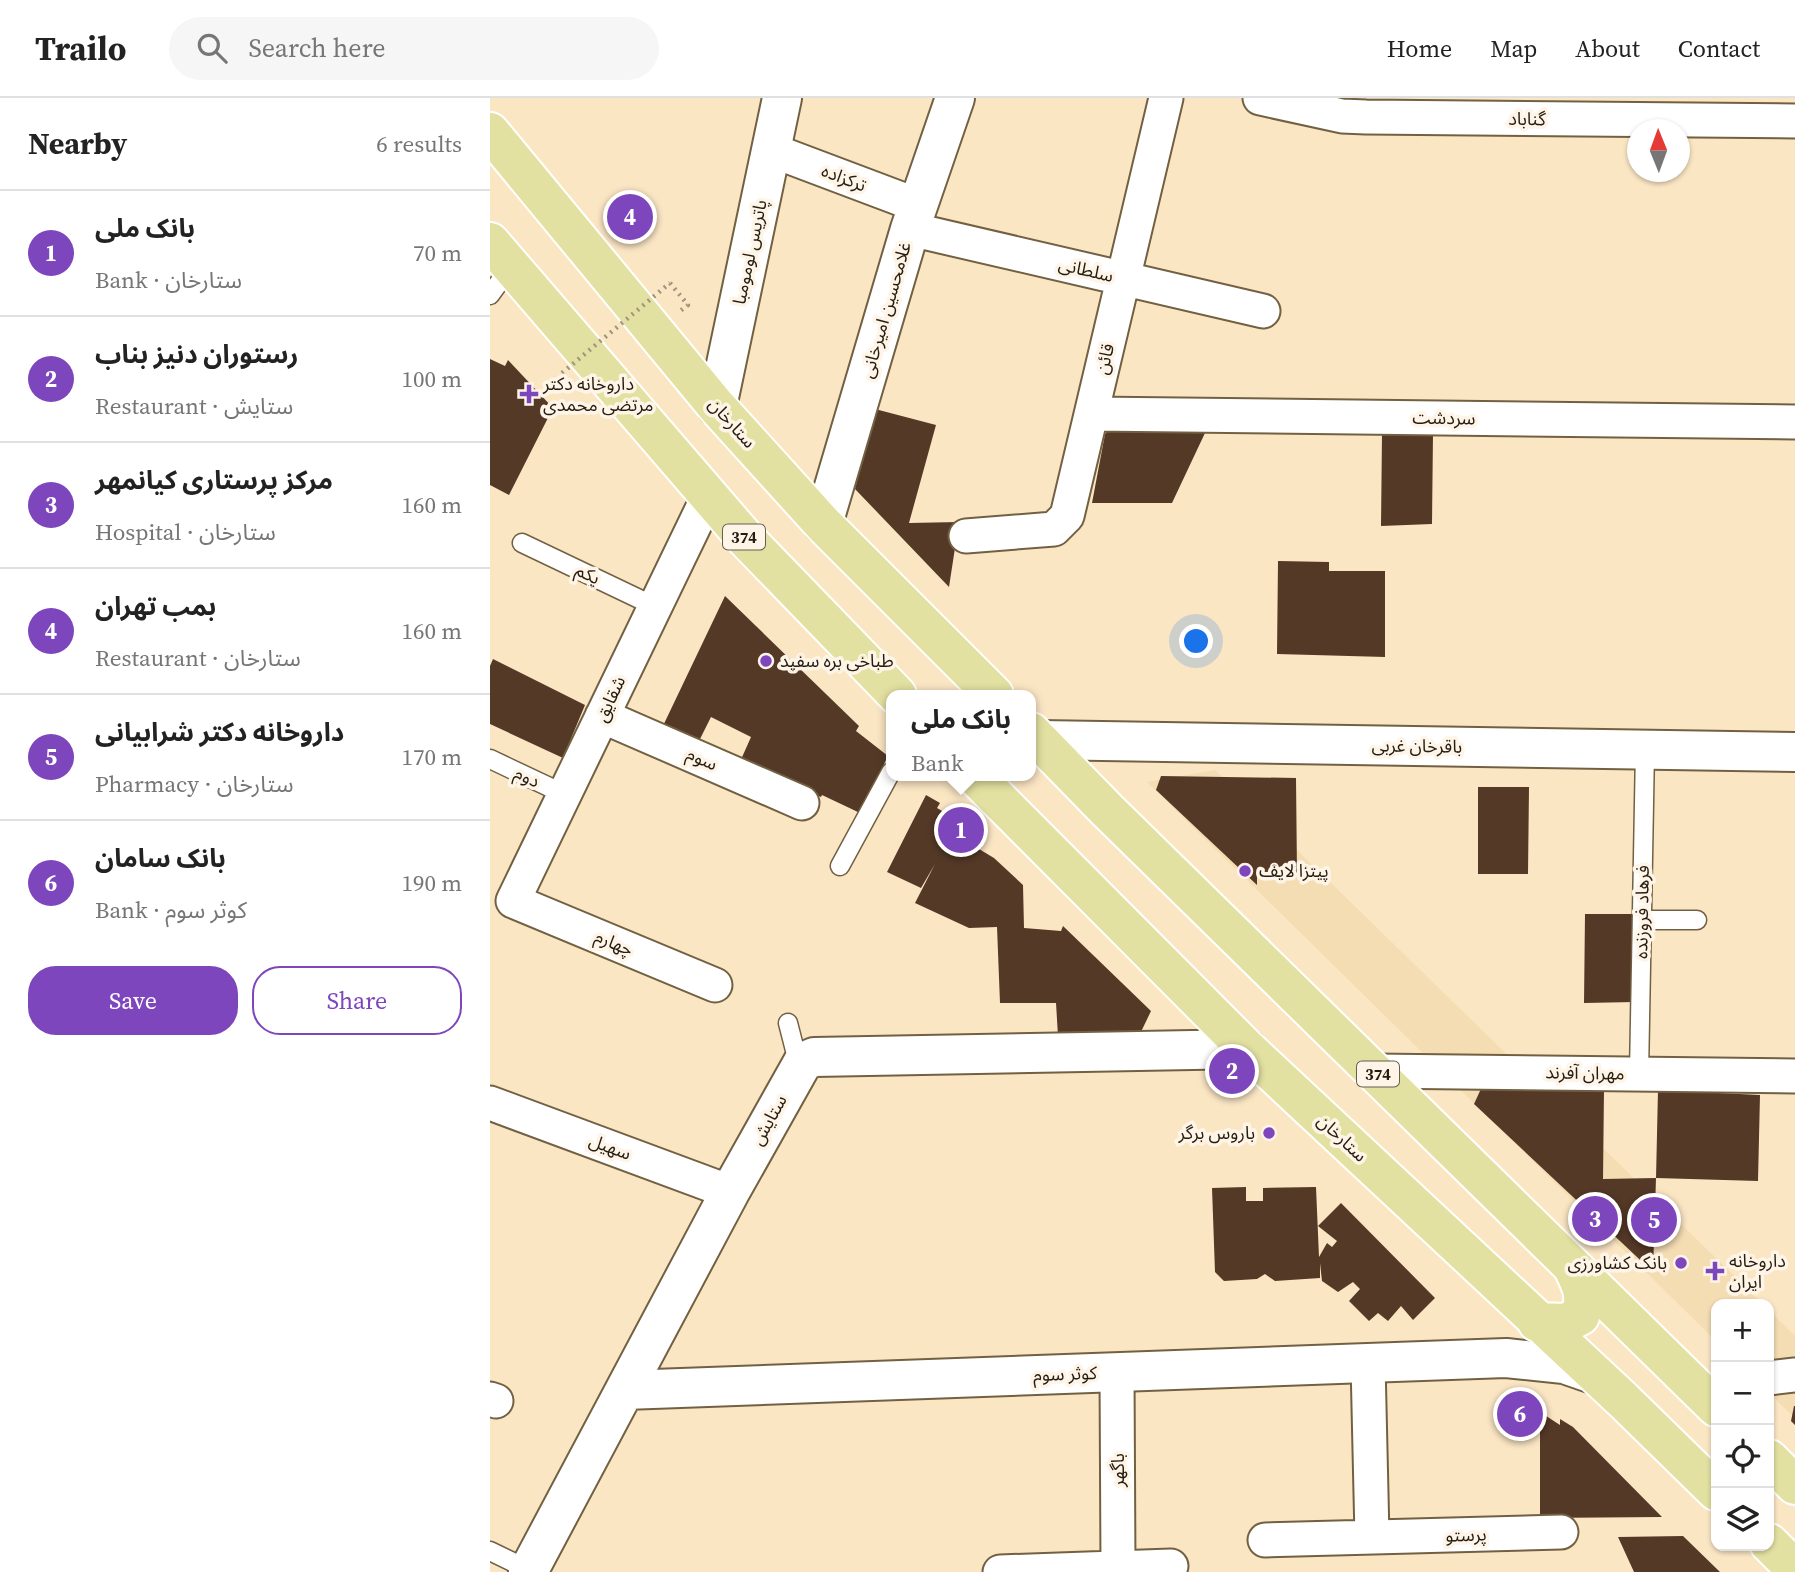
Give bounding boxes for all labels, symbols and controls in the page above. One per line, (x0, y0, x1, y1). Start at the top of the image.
search box (169, 17, 659, 80)
text: Trailo (35, 26, 127, 71)
icon: search (193, 29, 231, 67)
text: Search here (249, 30, 386, 66)
text: Home (1387, 32, 1452, 65)
text: Map (1490, 32, 1537, 65)
text: About (1575, 32, 1640, 65)
text: Contact (1678, 32, 1760, 65)
street label: گناباد (1508, 106, 1547, 131)
north arrow (1627, 119, 1690, 182)
text: Nearby (28, 123, 127, 164)
text: 6 results (376, 128, 462, 160)
street label: ترکزاده (818, 158, 870, 197)
pin: 4 (607, 191, 653, 243)
street label: پاتریس لومومبا (726, 197, 773, 307)
text: بانک ملی (95, 210, 195, 246)
text: 1 (45, 237, 57, 269)
text: 70 m (413, 237, 462, 269)
street label: غلامحسین امیرخانی (854, 239, 917, 381)
street label: سلطانی (1056, 251, 1116, 288)
text: Bank · ستارخان (95, 264, 242, 296)
text: رستوران دنیز بناب (95, 336, 298, 372)
street label: قائن (1089, 341, 1120, 377)
text: 2 (45, 363, 57, 395)
text: 100 m (401, 363, 462, 395)
place label: داروخانه دکتر مرتضی محمدی (542, 371, 654, 417)
marker: داروخانه دکتر مرتضی محمدی (521, 386, 537, 402)
text: Restaurant · ستایش (95, 390, 293, 422)
street label: ستارخان (703, 392, 762, 453)
street label: سردشت (1412, 404, 1476, 431)
text: مرکز پرستاری کیانمهر (95, 462, 333, 498)
text: 3 (45, 489, 57, 521)
text: 160 m (401, 489, 462, 521)
text: Hospital · ستارخان (95, 516, 276, 548)
road number: 374 (723, 524, 765, 550)
street label: یکم (571, 557, 605, 591)
text: بمب تهران (95, 588, 216, 624)
text: 4 (45, 615, 57, 647)
text: 160 m (401, 615, 462, 647)
your location (1179, 624, 1213, 658)
text: Restaurant · ستارخان (95, 642, 301, 674)
place label: طباخی بره سفید (780, 648, 894, 673)
marker: طباخی بره سفید (758, 653, 774, 669)
street label: شقایق (588, 672, 631, 726)
popup (886, 690, 1036, 781)
text: بانک ملی (911, 701, 1011, 737)
text: داروخانه دکتر شرابیانی (95, 714, 344, 750)
street label: باقرخان غربی (1371, 732, 1463, 759)
text: 5 (45, 741, 57, 773)
text: 170 m (401, 741, 462, 773)
street label: سوم (682, 741, 722, 778)
text: Bank (911, 747, 964, 779)
street label: دوم (510, 760, 544, 795)
text: Pharmacy · ستارخان (95, 768, 294, 800)
pin: 1 (938, 804, 984, 856)
text: بانک سامان (95, 840, 226, 876)
place label: پیتزا لایف (1259, 858, 1329, 883)
marker: پیتزا لایف (1237, 863, 1253, 879)
street label: فرهاد فروزنده (1628, 865, 1655, 959)
text: 6 (45, 867, 57, 899)
text: 190 m (401, 867, 462, 899)
text: Bank · کوثر سوم (95, 894, 247, 926)
street label: چهارم (590, 923, 637, 964)
button: Save (28, 966, 238, 1035)
button: Share (252, 966, 462, 1035)
pin: 2 (1209, 1045, 1255, 1097)
street label: مهران آفرند (1545, 1059, 1625, 1086)
road number: 374 (1357, 1062, 1399, 1086)
street label: ستایش (744, 1090, 793, 1150)
street label: ستارخان (1312, 1108, 1373, 1167)
place label: باروس برگر (1178, 1120, 1255, 1145)
marker: باروس برگر (1261, 1125, 1277, 1141)
street label: سهیل (586, 1127, 635, 1166)
pin: 3 (1572, 1193, 1618, 1245)
pin: 5 (1631, 1194, 1677, 1246)
place label: داروخانه ایران (1729, 1248, 1786, 1294)
place label: بانک کشاورزی (1567, 1250, 1667, 1275)
marker: بانک کشاورزی (1673, 1255, 1689, 1271)
marker: داروخانه ایران (1707, 1263, 1723, 1279)
map controls (1711, 1299, 1774, 1551)
button: + (1711, 1299, 1774, 1362)
street label: کوثر سوم (1033, 1360, 1098, 1389)
button: − (1711, 1362, 1774, 1425)
pin: 6 (1497, 1388, 1543, 1440)
button: locate (1711, 1425, 1774, 1488)
street label: باگهر (1105, 1453, 1130, 1488)
button: layers (1711, 1488, 1774, 1551)
street label: پرستو (1445, 1521, 1487, 1548)

